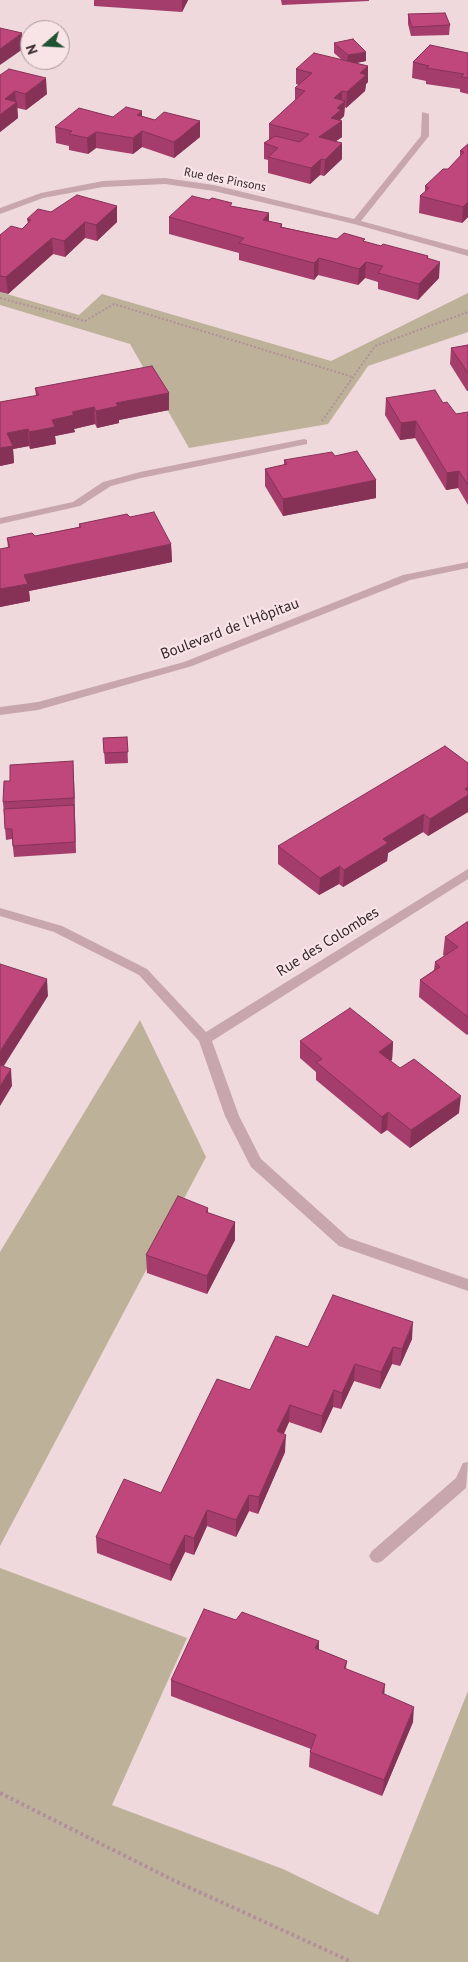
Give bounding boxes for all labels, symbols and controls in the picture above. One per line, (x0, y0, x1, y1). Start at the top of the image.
north arrow (20, 20, 70, 70)
text: N (22, 42, 42, 57)
street label: Rue des Pinsons (183, 165, 267, 195)
street label: Boulevard de l'Hôpitau (158, 594, 302, 664)
street label: Rue des Colombes (274, 903, 382, 981)

